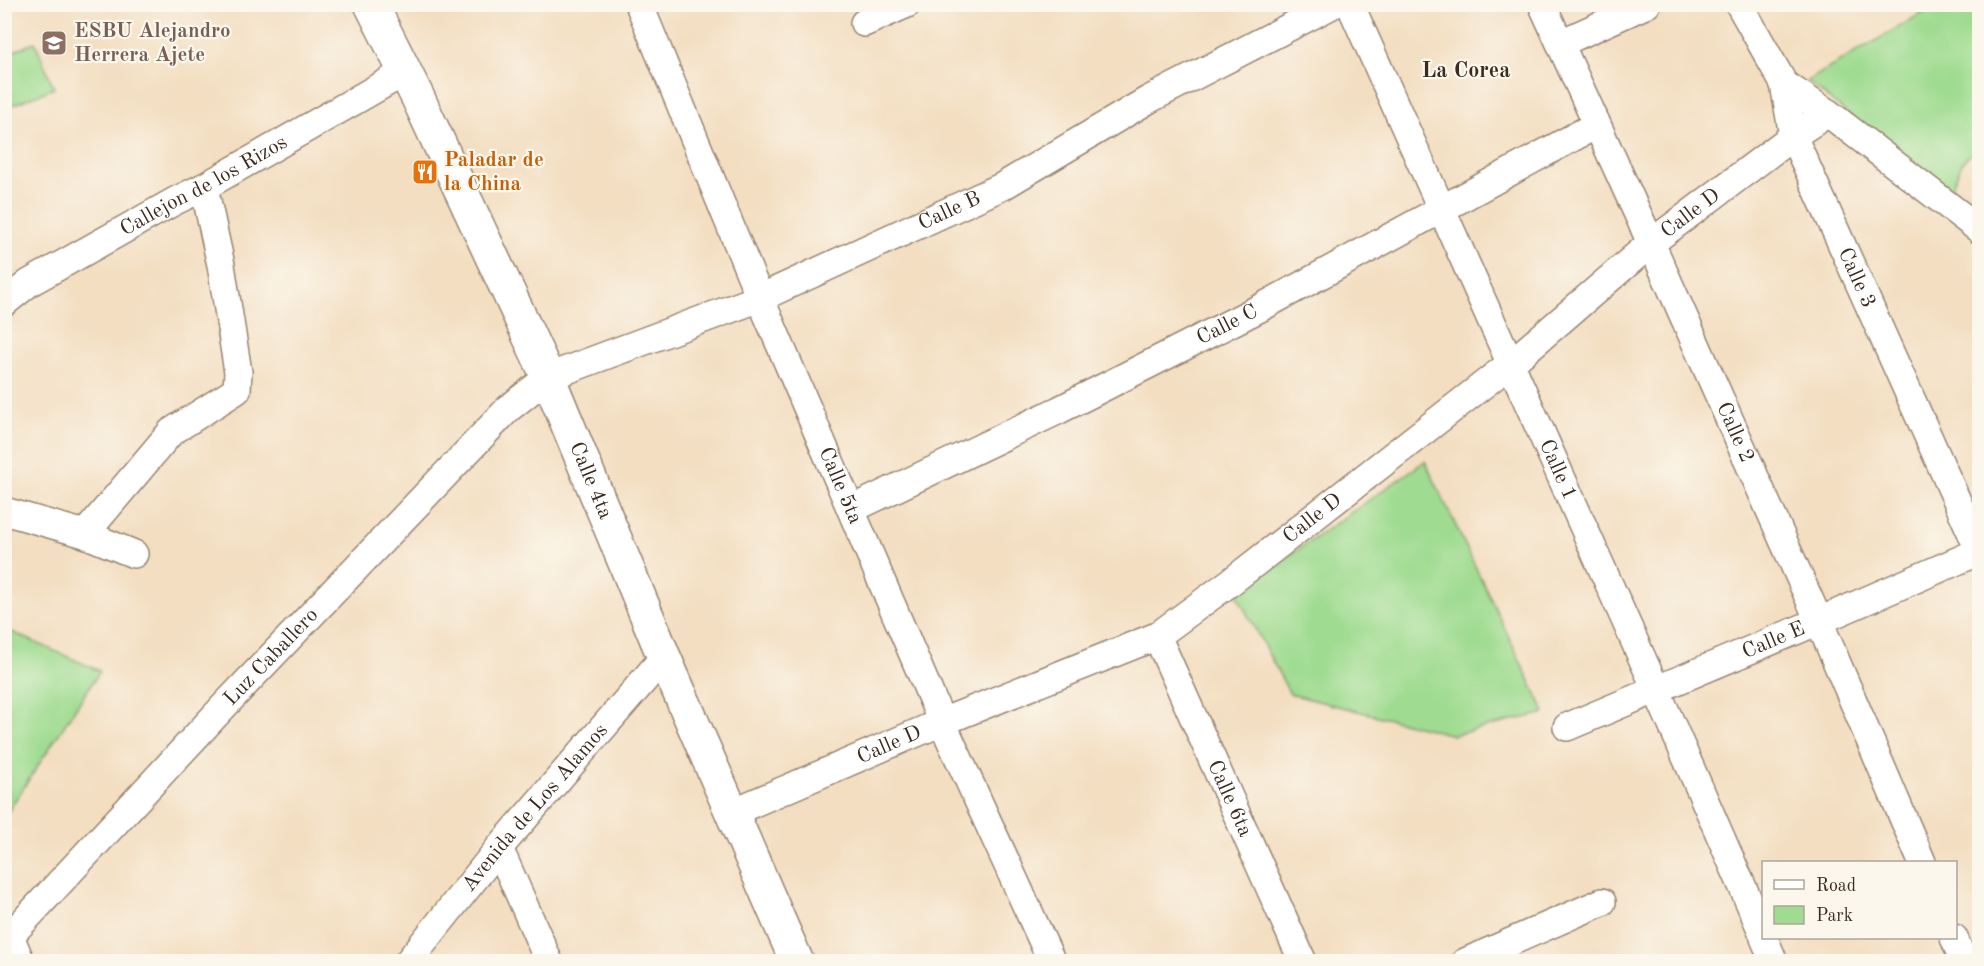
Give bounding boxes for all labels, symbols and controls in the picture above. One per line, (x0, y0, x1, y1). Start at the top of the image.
place label: ESBU Alejandro Herrera Ajete (74, 21, 231, 66)
school or university icon: ESBU Alejandro Herrera Ajete (39, 28, 69, 58)
district label: La Corea (1422, 60, 1510, 82)
street label: Callejon de los Rizos (117, 131, 291, 240)
place label: Paladar de la China (444, 150, 544, 195)
restaurant icon: Paladar de la China (410, 157, 440, 187)
street label: Calle D (1657, 184, 1724, 242)
street label: Calle B (915, 187, 984, 234)
street label: Calle 3 (1834, 244, 1879, 311)
street label: Calle C (1193, 301, 1261, 349)
street label: Calle 2 (1713, 399, 1758, 466)
street label: Calle 1 (1535, 436, 1580, 503)
street label: Calle 4ta (566, 439, 616, 522)
street label: Calle 5ta (815, 444, 866, 527)
street label: Calle D (1279, 489, 1345, 547)
street label: Luz Caballero (220, 604, 322, 710)
street label: Calle E (1739, 618, 1808, 663)
street label: Avenida de Los Alamos (458, 720, 612, 896)
street label: Calle D (854, 722, 924, 768)
street label: Calle 6ta (1204, 757, 1256, 840)
legend (1762, 861, 1957, 939)
text: Road (1816, 877, 1856, 895)
text: Park (1816, 907, 1853, 925)

